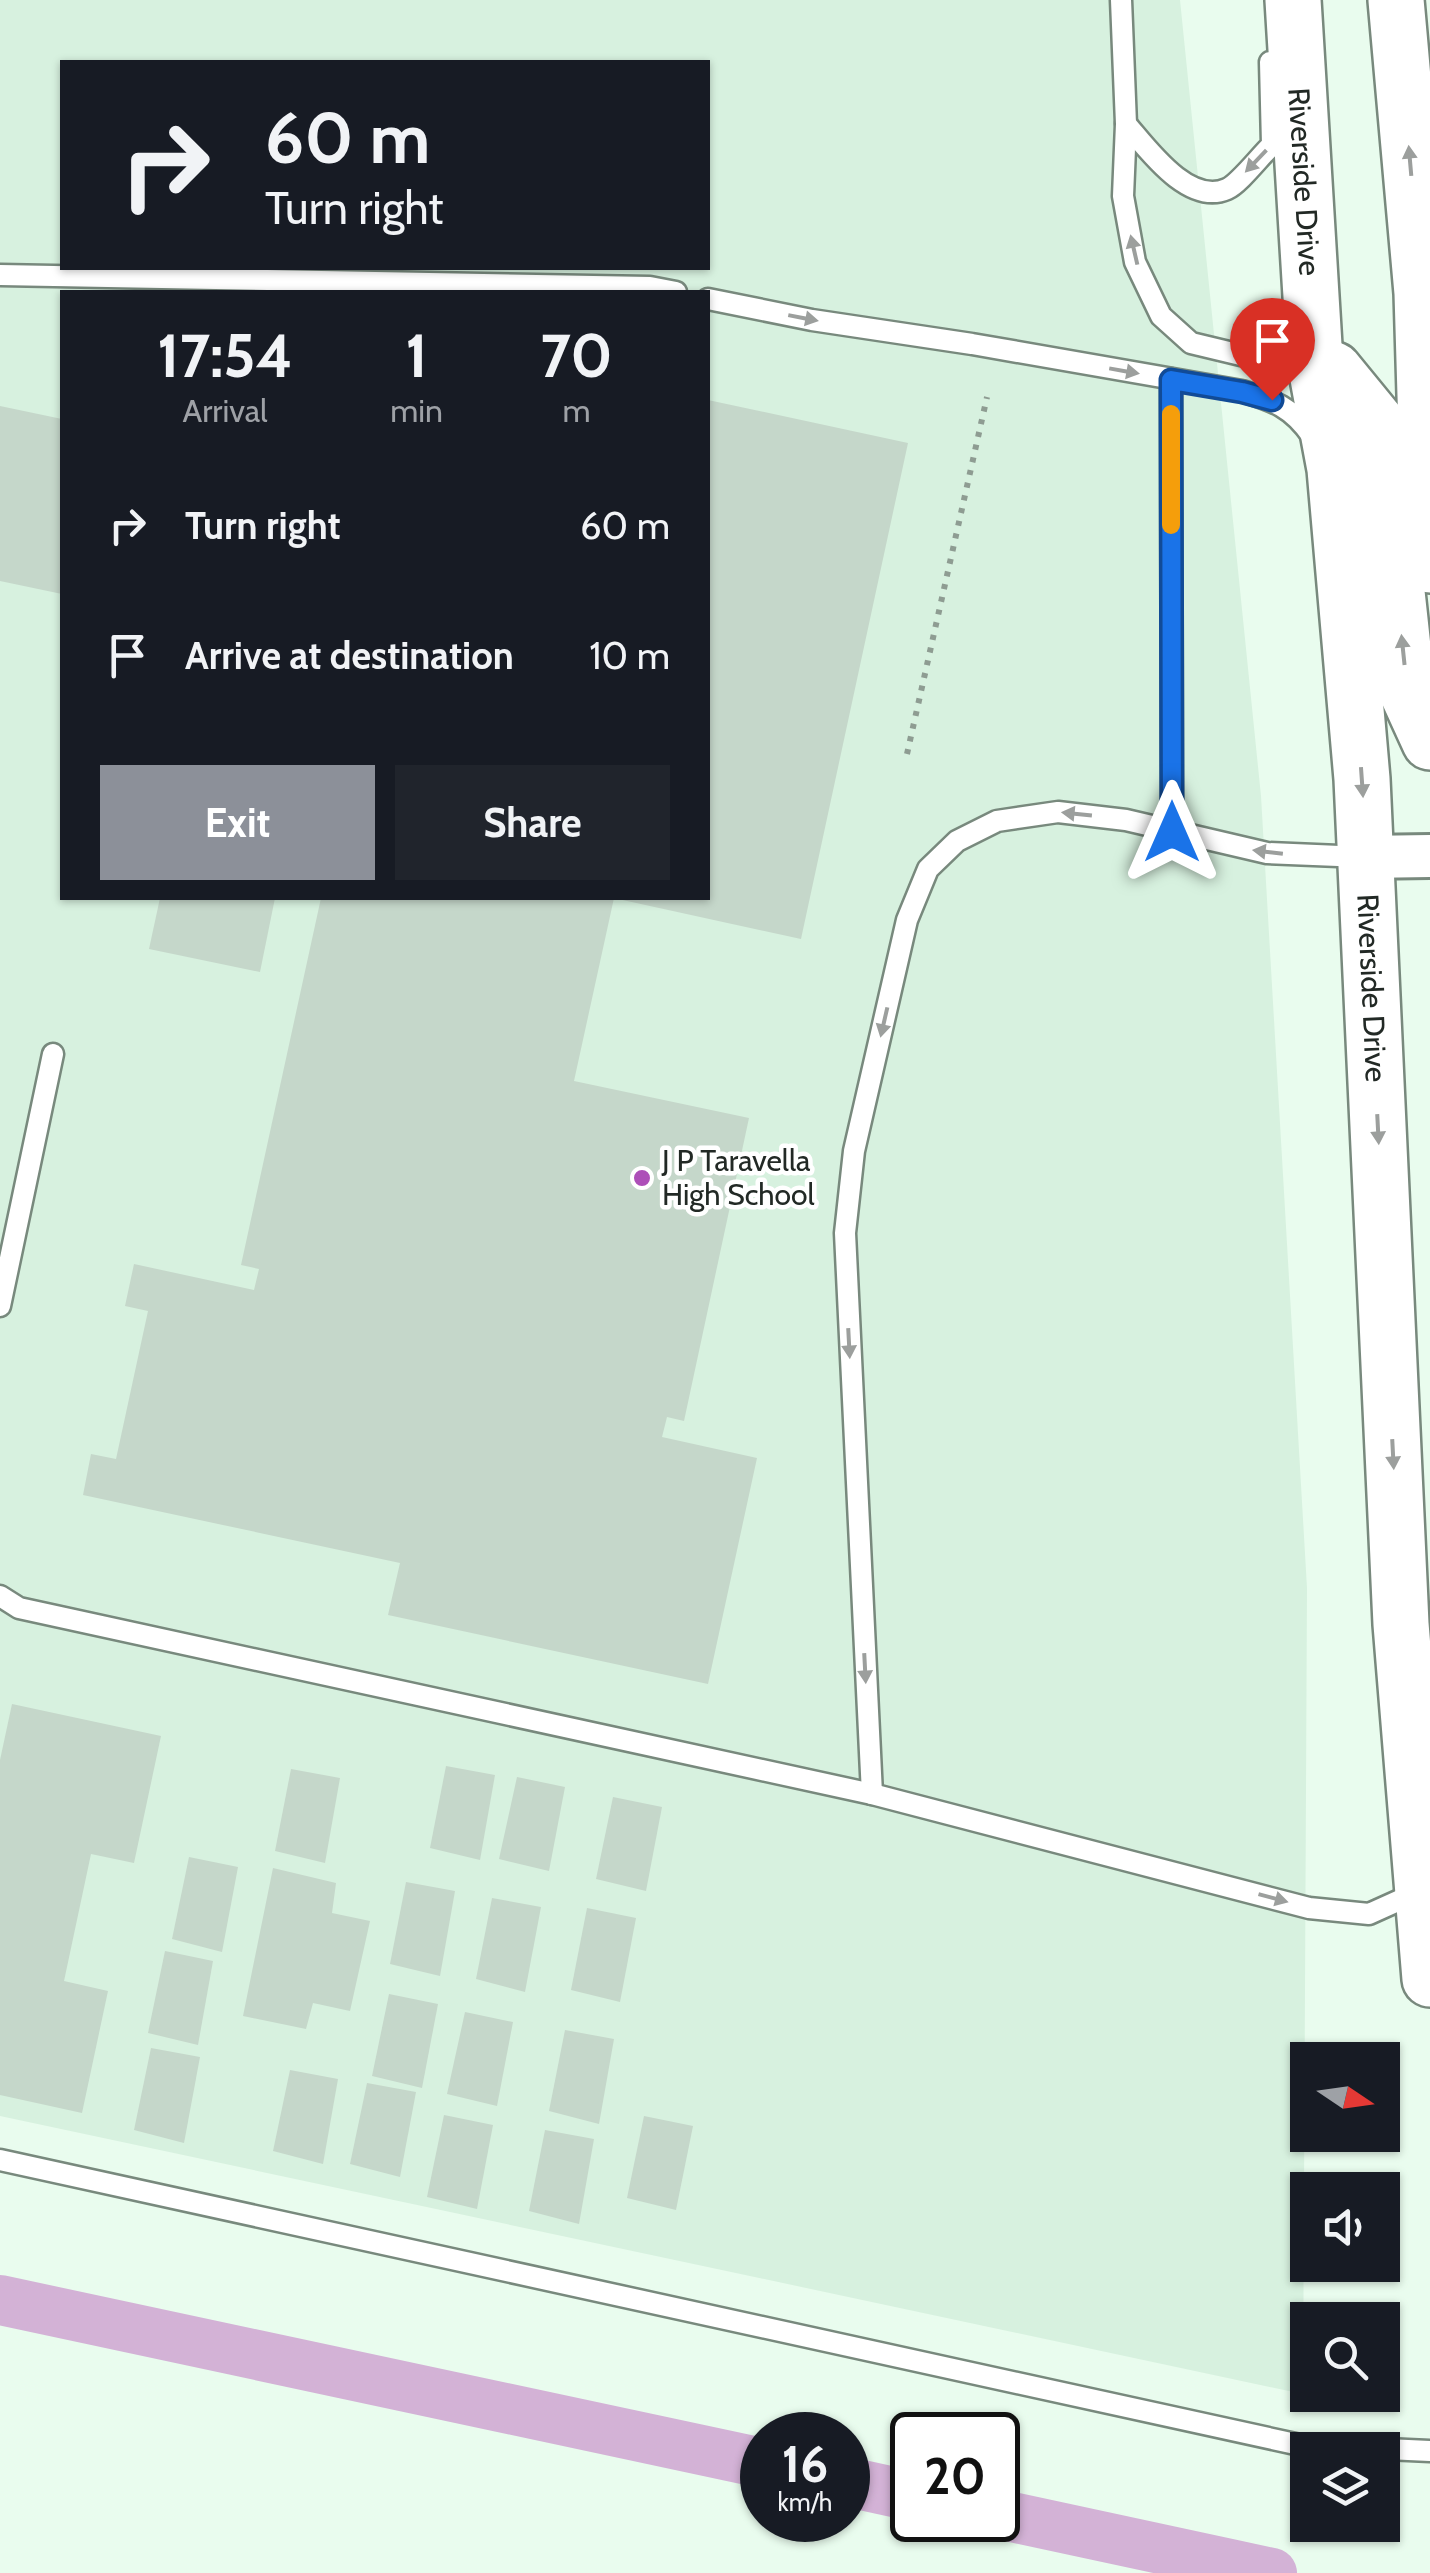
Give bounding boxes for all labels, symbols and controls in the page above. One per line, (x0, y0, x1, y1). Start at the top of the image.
street label: Riverside Drive (1280, 86, 1329, 277)
text: 60 m (265, 95, 430, 181)
icon: right (100, 100, 230, 230)
one-way arrow (1402, 145, 1418, 177)
one-way arrow (1244, 148, 1268, 172)
text: Turn right (265, 181, 444, 235)
one-way arrow (1126, 235, 1141, 266)
pin (1230, 298, 1315, 401)
one-way arrow (788, 310, 819, 326)
icon: arrive (1245, 313, 1300, 368)
text: 17:54 (157, 319, 293, 392)
text: 1 (405, 319, 428, 392)
text: 70 (540, 319, 613, 392)
one-way arrow (1108, 364, 1140, 379)
text: Arrival (182, 391, 268, 430)
text: min (390, 391, 443, 430)
text: m (562, 391, 590, 430)
icon: right (100, 498, 155, 553)
text: Turn right (185, 502, 341, 549)
text: 60 m (580, 502, 670, 549)
icon: arrive (100, 628, 155, 683)
text: Arrive at destination (185, 632, 514, 679)
text: 10 m (589, 632, 670, 679)
one-way arrow (1395, 633, 1411, 665)
button: Exit (100, 765, 375, 880)
button: Share (395, 765, 670, 880)
one-way arrow (1354, 766, 1370, 798)
position arrow (1120, 780, 1224, 884)
one-way arrow (1060, 806, 1092, 822)
one-way arrow (1252, 844, 1283, 860)
street label: Riverside Drive (1349, 893, 1395, 1083)
one-way arrow (876, 1007, 891, 1038)
one-way arrow (1370, 1114, 1386, 1146)
place label: J P Taravella High School (661, 1142, 815, 1213)
marker: J P Taravella High School (631, 1167, 653, 1189)
one-way arrow (841, 1328, 857, 1360)
one-way arrow (1385, 1438, 1401, 1470)
one-way arrow (857, 1652, 873, 1684)
one-way arrow (1258, 1891, 1289, 1907)
north arrow (1290, 2042, 1400, 2152)
map controls (1290, 2042, 1400, 2542)
button: sound (1290, 2172, 1400, 2282)
button: search (1290, 2302, 1400, 2412)
speed limit sign: 20 (890, 2412, 1020, 2542)
button: layers (1290, 2432, 1400, 2542)
text: 16 (782, 2434, 828, 2495)
text: km/h (778, 2487, 832, 2517)

